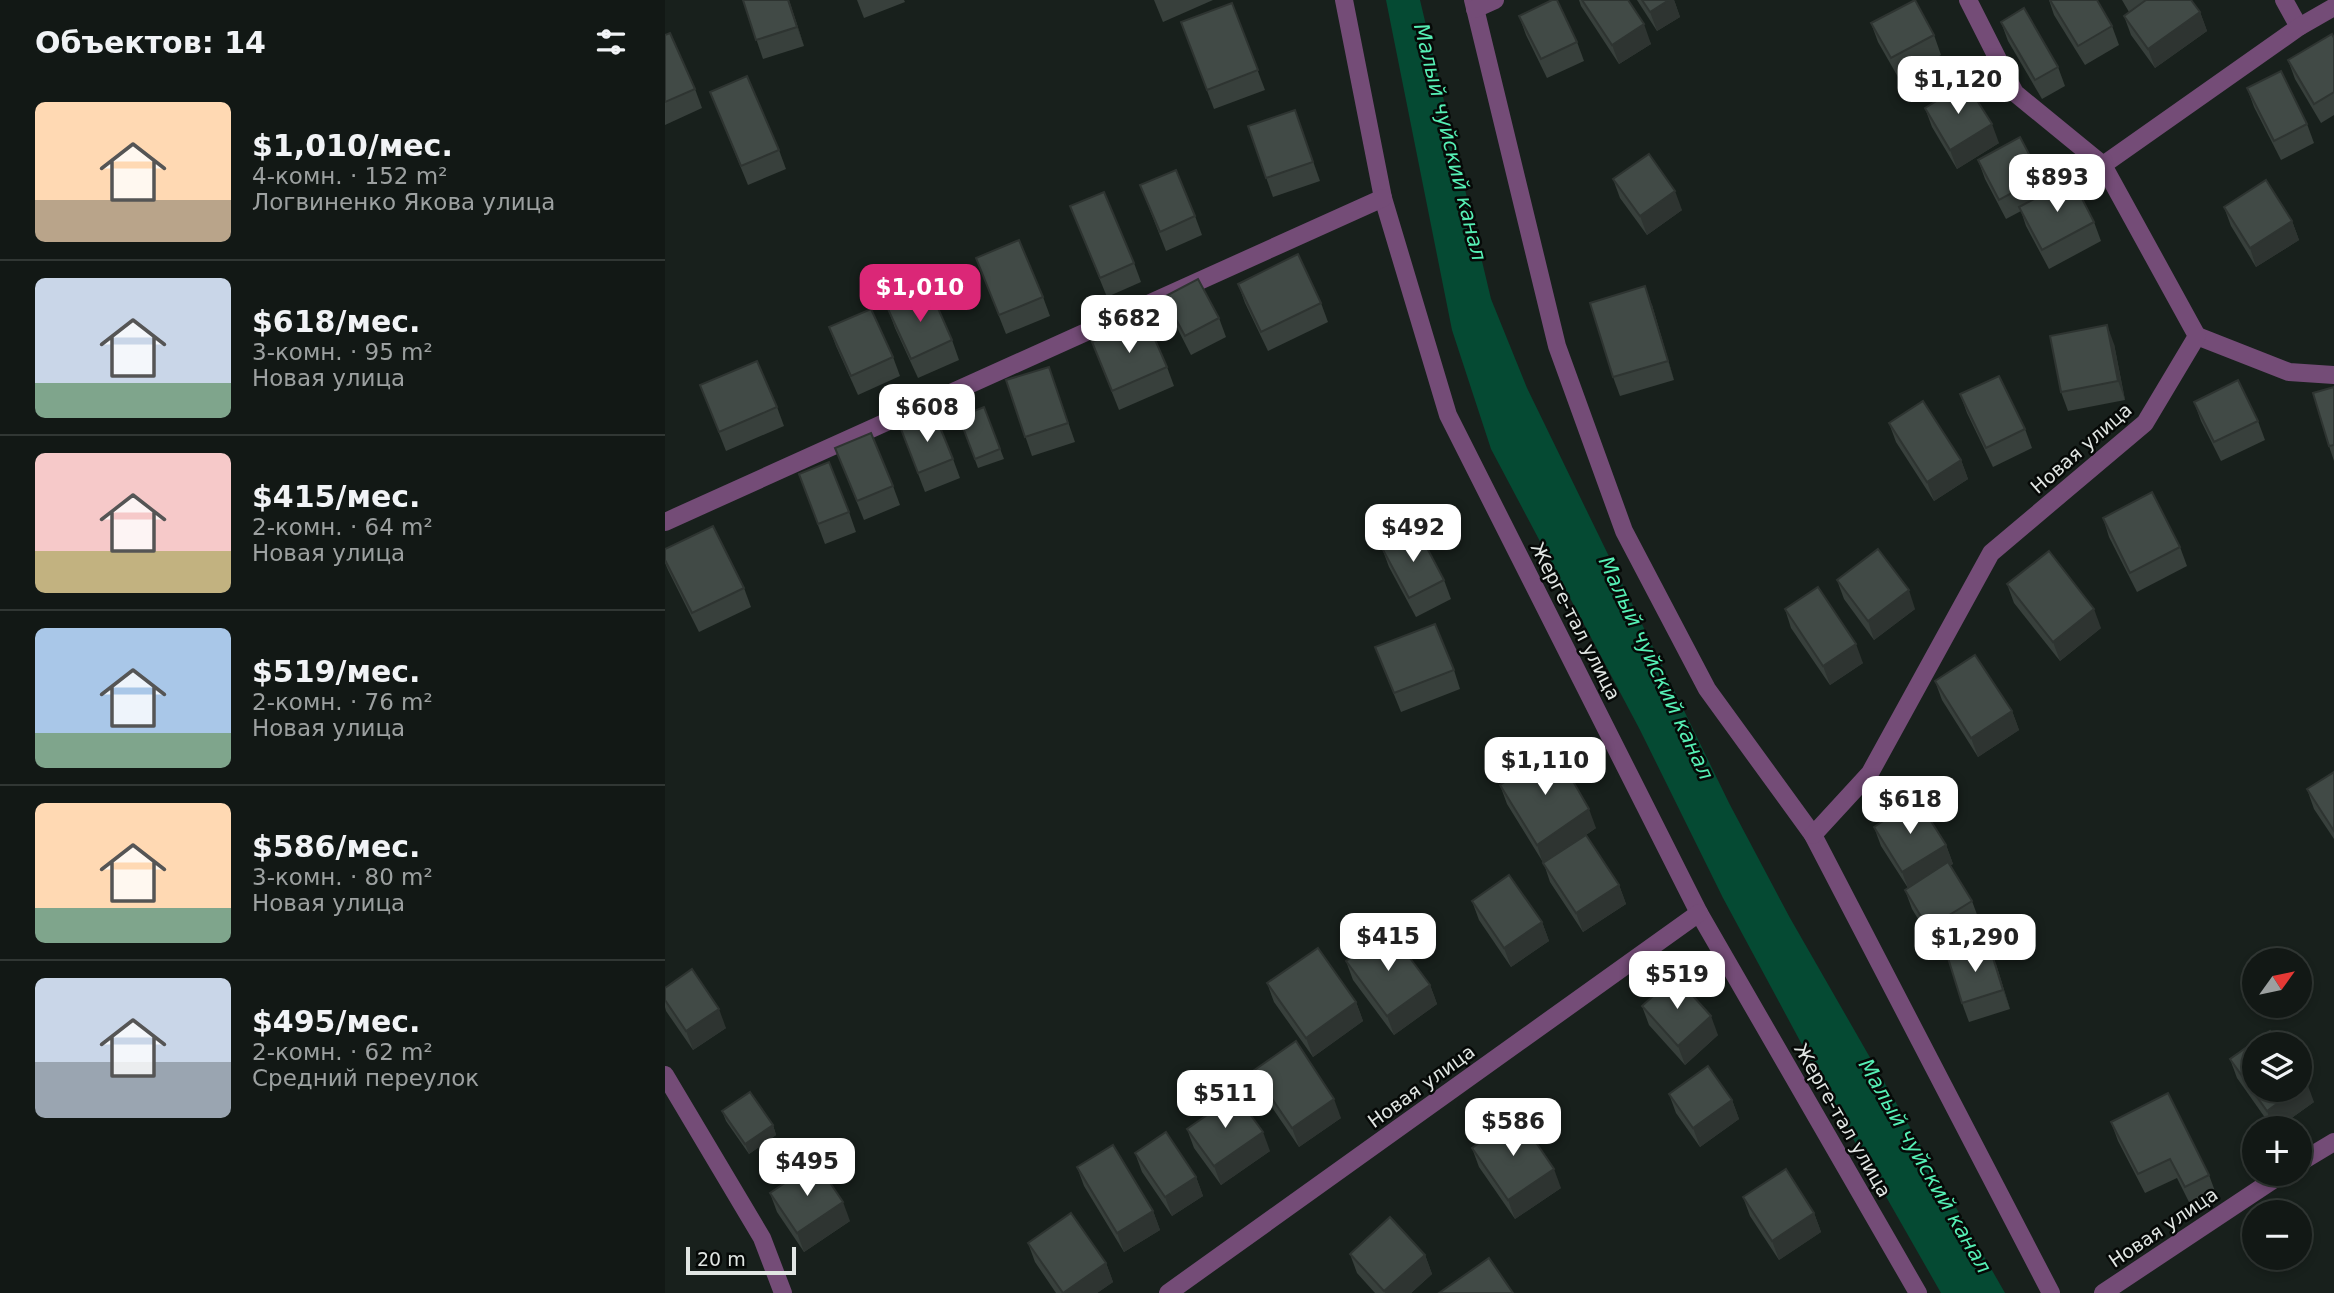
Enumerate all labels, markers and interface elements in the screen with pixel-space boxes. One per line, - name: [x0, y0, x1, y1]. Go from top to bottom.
- water label: Малый чуйский канал: [1409, 21, 1491, 263]
- icon: filters: [592, 23, 630, 61]
- text: Объектов: 14: [35, 25, 266, 60]
- pin: $1,120: [1901, 57, 2015, 116]
- text: $1,120: [1914, 66, 2002, 92]
- text: $1,010/мес.: [252, 128, 453, 163]
- icon: home: [91, 130, 175, 214]
- pin: $893: [2016, 154, 2098, 214]
- text: 4-комн. · 152 m²: [252, 163, 447, 189]
- text: $893: [2025, 164, 2089, 190]
- text: Логвиненко Якова улица: [252, 189, 555, 215]
- pin: $1,010: [863, 264, 977, 324]
- text: $1,010: [876, 274, 964, 300]
- pin: $682: [1088, 296, 1170, 355]
- text: $618/мес.: [252, 304, 421, 339]
- text: $682: [1097, 305, 1161, 331]
- icon: home: [91, 306, 175, 390]
- text: 3-комн. · 95 m²: [252, 339, 433, 365]
- text: Новая улица: [252, 365, 405, 391]
- pin: $608: [886, 384, 968, 444]
- text: $608: [895, 394, 959, 420]
- street label: Новая улица: [2026, 398, 2136, 498]
- text: $415/мес.: [252, 479, 421, 514]
- icon: home: [91, 481, 175, 565]
- pin: $492: [1372, 504, 1454, 564]
- text: 2-комн. · 64 m²: [252, 514, 433, 540]
- text: $492: [1381, 514, 1445, 540]
- street label: Жерге-тал улица: [1527, 539, 1625, 703]
- text: Новая улица: [252, 540, 405, 566]
- water label: Малый чуйский канал: [1594, 553, 1718, 783]
- text: $519/мес.: [252, 654, 421, 689]
- icon: home: [91, 656, 175, 740]
- text: 2-комн. · 76 m²: [252, 689, 433, 715]
- text: Новая улица: [252, 715, 405, 741]
- pin: $1,110: [1488, 738, 1602, 797]
- text: $1,110: [1501, 747, 1589, 773]
- pin: $618: [1869, 776, 1951, 836]
- text: $618: [1878, 786, 1942, 812]
- text: $586/мес.: [252, 829, 421, 864]
- icon: home: [91, 831, 175, 915]
- text: 3-комн. · 80 m²: [252, 864, 433, 890]
- text: Новая улица: [252, 890, 405, 916]
- pin: $415: [1347, 914, 1429, 973]
- pin: $1,290: [1918, 914, 2032, 974]
- text: $415: [1356, 923, 1420, 949]
- text: $1,290: [1931, 924, 2019, 950]
- north arrow: [2242, 948, 2312, 1018]
- map controls: [2242, 948, 2312, 1270]
- pin: $519: [1636, 951, 1718, 1011]
- text: $519: [1645, 961, 1709, 987]
- text: $495/мес.: [252, 1004, 421, 1039]
- icon: home: [91, 1006, 175, 1090]
- button: layers: [2242, 1032, 2312, 1102]
- text: 2-комн. · 62 m²: [252, 1039, 433, 1065]
- street label: Жерге-тал улица: [1790, 1039, 1896, 1201]
- street label: Новая улица: [1363, 1040, 1479, 1132]
- water label: Малый чуйский канал: [1854, 1055, 1996, 1277]
- text: Средний переулок: [252, 1065, 479, 1091]
- pin: $511: [1184, 1070, 1266, 1130]
- text: $511: [1193, 1080, 1257, 1106]
- pin: $586: [1472, 1098, 1554, 1158]
- text: $586: [1481, 1108, 1545, 1134]
- button: +: [2242, 1116, 2312, 1186]
- pin: $495: [766, 1138, 848, 1198]
- text: $495: [775, 1148, 839, 1174]
- street label: Новая улица: [2104, 1182, 2222, 1272]
- button: −: [2242, 1200, 2312, 1270]
- scale bar: [686, 1244, 796, 1276]
- text: 20 m: [697, 1248, 746, 1270]

